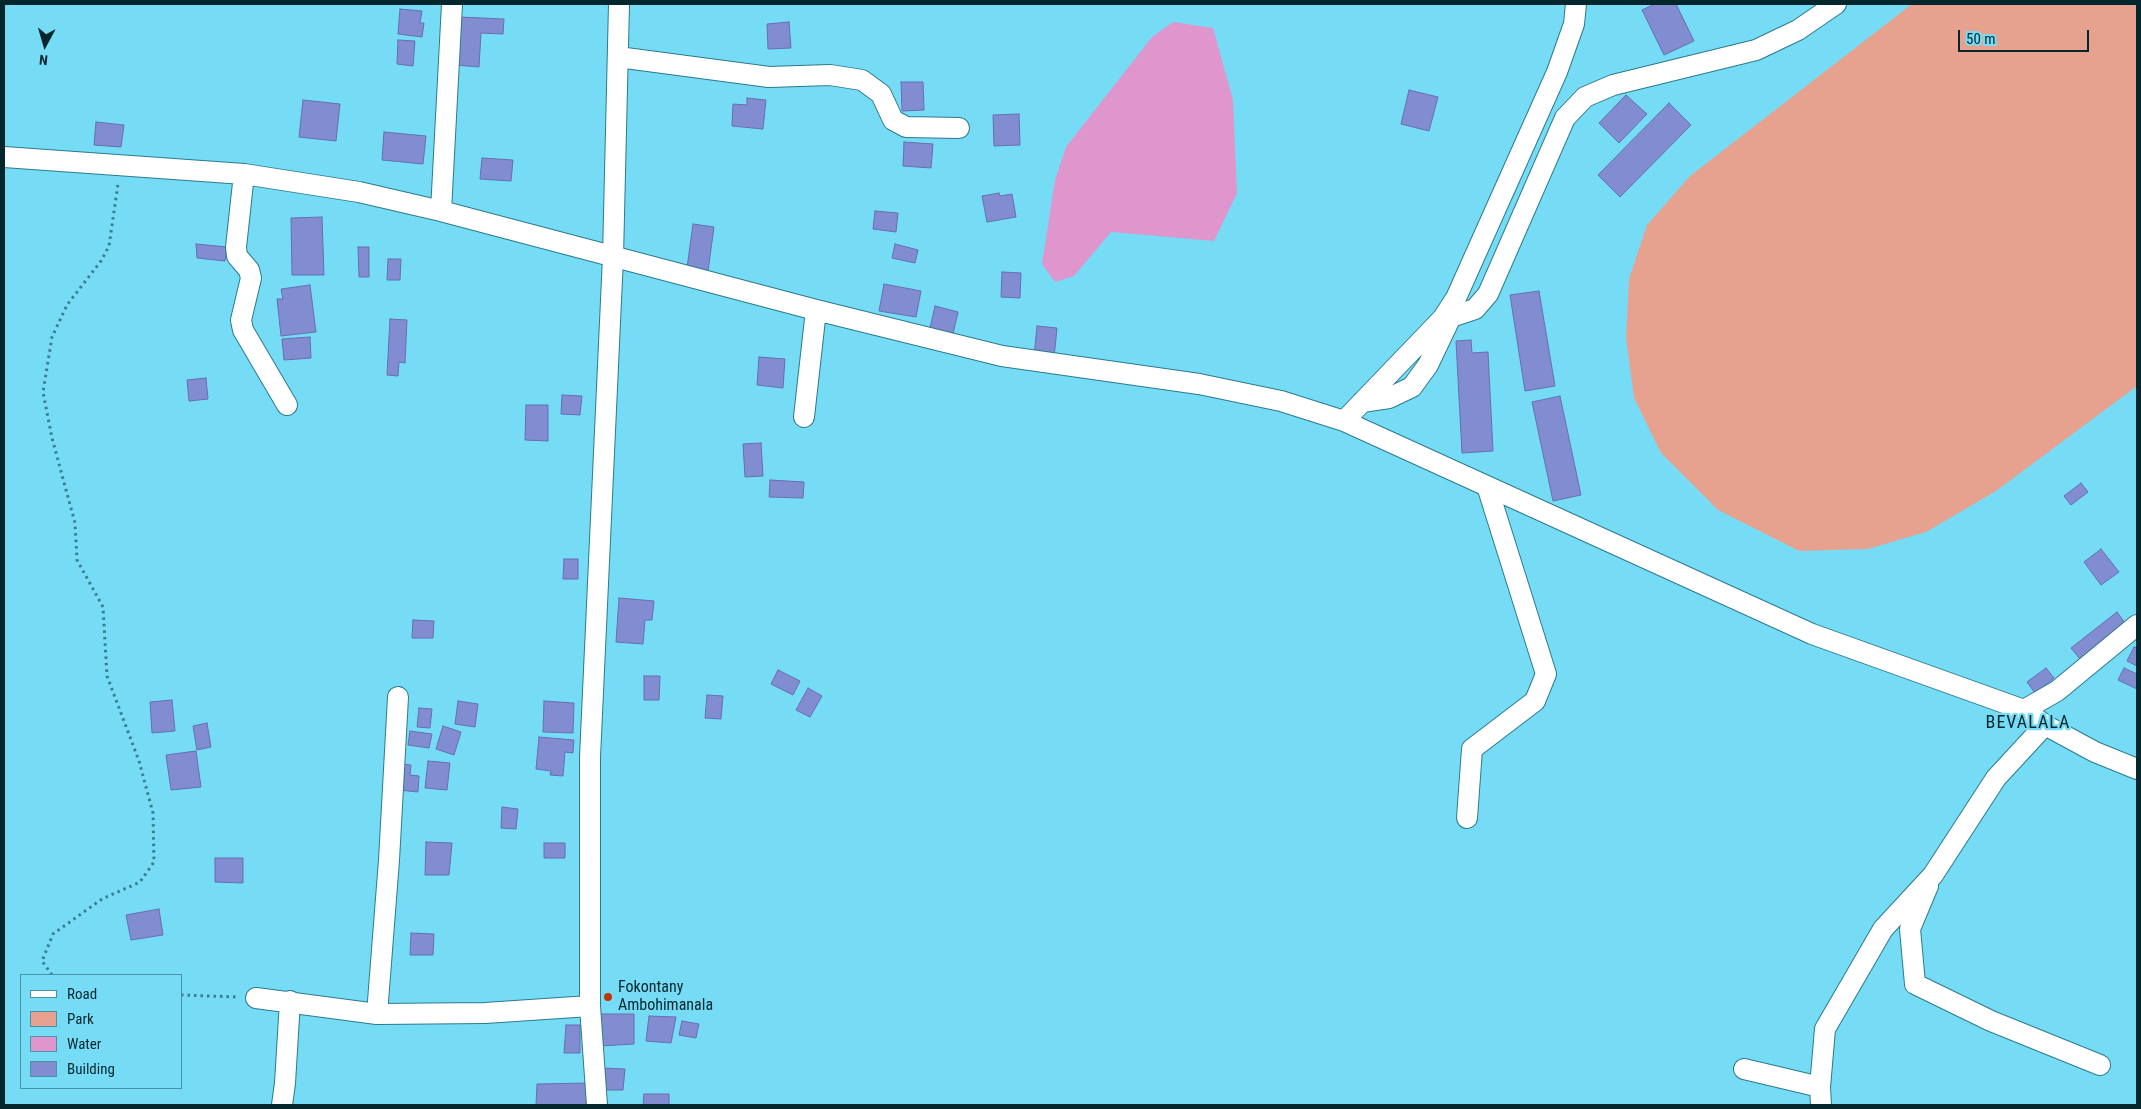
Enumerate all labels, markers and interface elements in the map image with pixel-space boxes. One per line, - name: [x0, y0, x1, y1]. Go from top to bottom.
- north arrow: [20, 20, 70, 70]
- scale bar: [1961, 20, 2092, 52]
- text: 50 m: [1966, 30, 1996, 48]
- text: N: [38, 52, 49, 68]
- district label: BEVALALA: [1985, 712, 2071, 734]
- legend: [20, 974, 182, 1089]
- place label: Fokontany Ambohimanala: [618, 978, 713, 1016]
- text: Road: [67, 985, 97, 1003]
- marker: Fokontany Ambohimanala: [602, 991, 614, 1003]
- text: Park: [67, 1010, 94, 1028]
- text: Water: [67, 1035, 101, 1053]
- text: Building: [67, 1060, 115, 1078]

